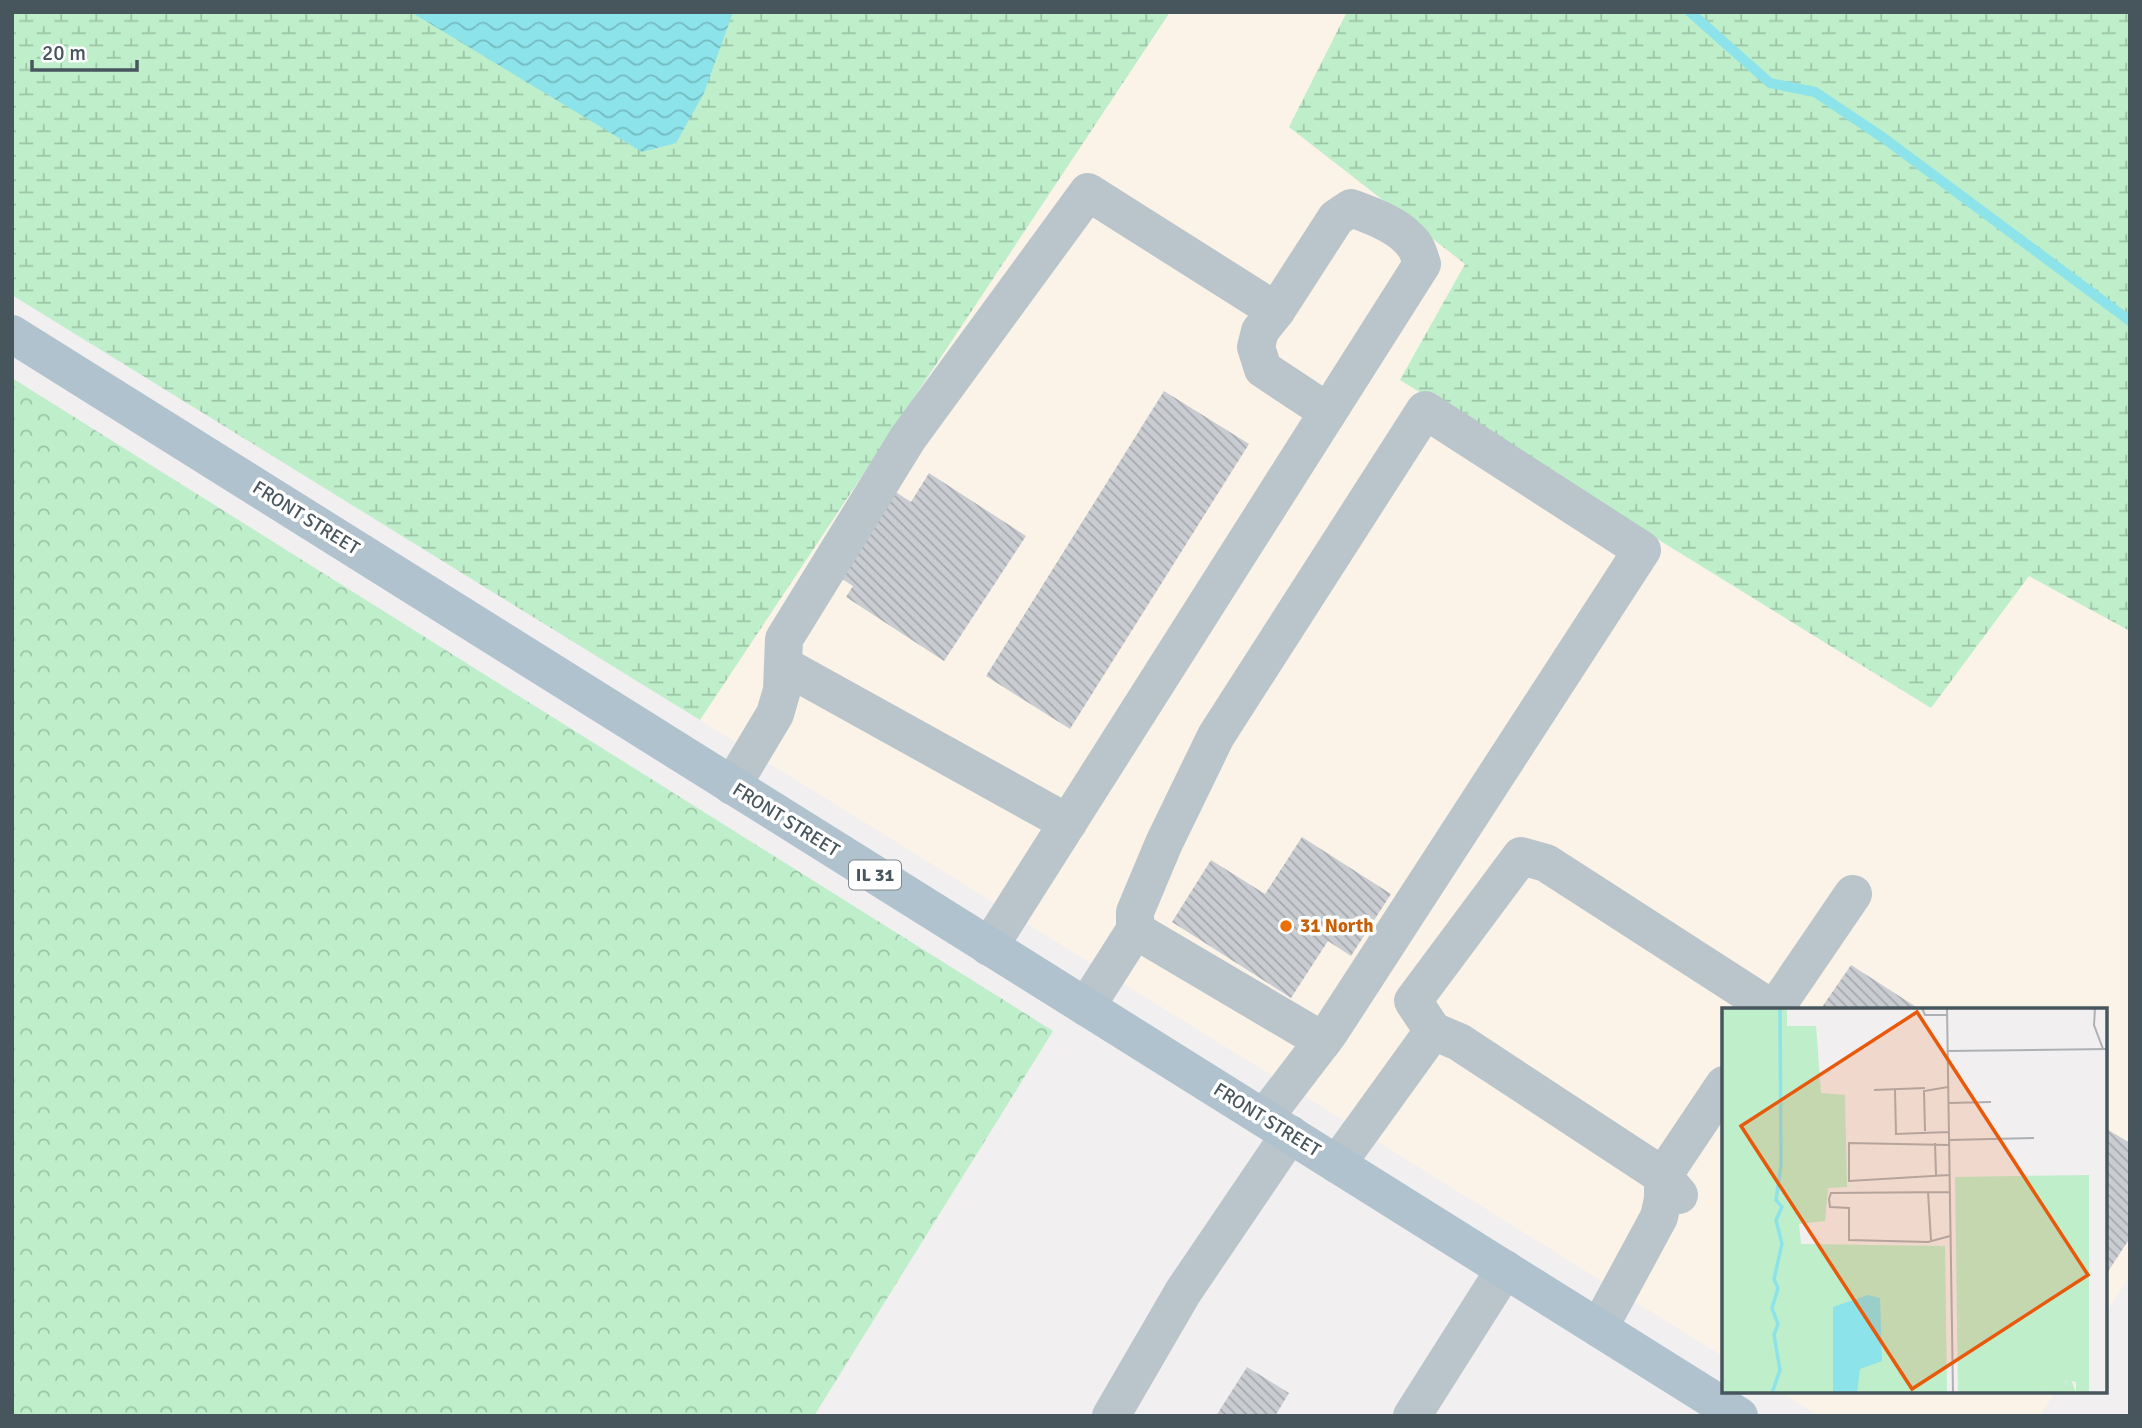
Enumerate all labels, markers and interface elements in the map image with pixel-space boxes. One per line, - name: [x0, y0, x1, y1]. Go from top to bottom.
- scale bar: [32, 28, 136, 72]
- text: 20 m: [42, 40, 86, 66]
- street label: FRONT STREET: [248, 476, 364, 561]
- street label: FRONT STREET: [728, 778, 844, 863]
- road number: IL 31: [849, 860, 901, 890]
- place label: 31 North: [1300, 914, 1374, 938]
- marker: 31 North: [1278, 918, 1294, 934]
- inset map: [1722, 1008, 2107, 1393]
- street label: FRONT STREET: [1209, 1078, 1325, 1163]

